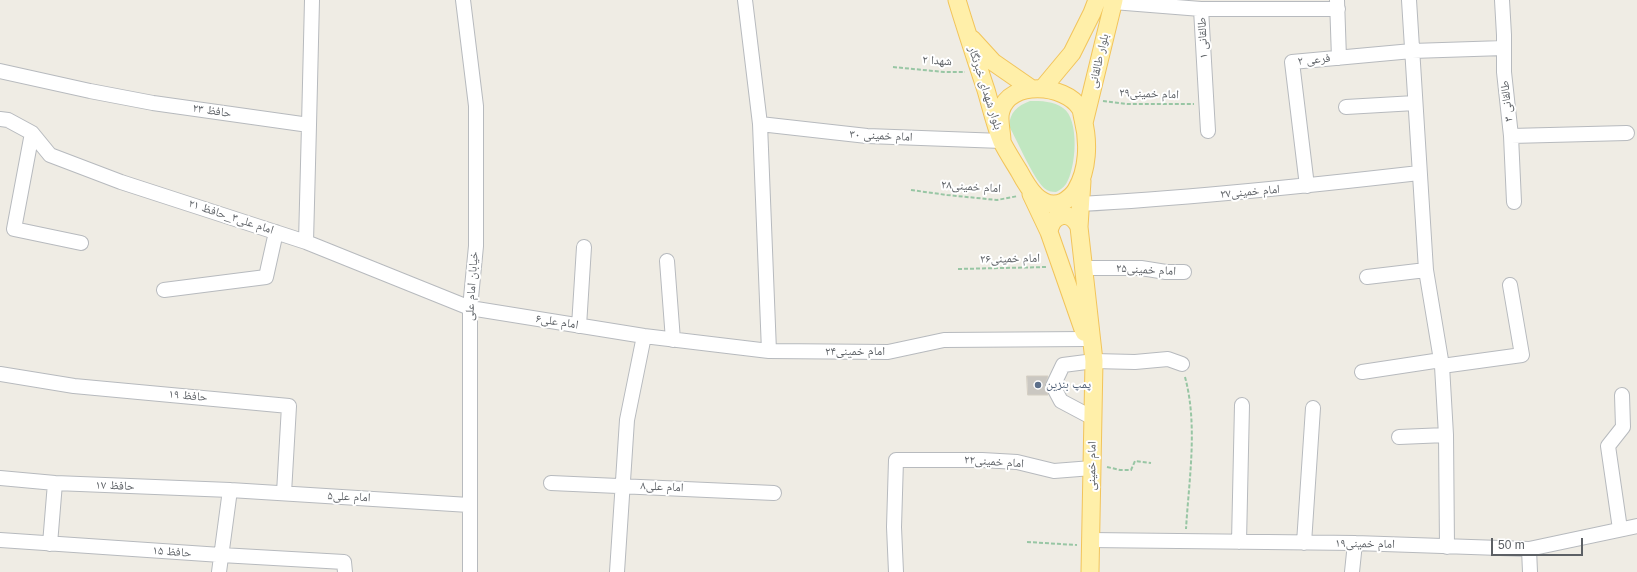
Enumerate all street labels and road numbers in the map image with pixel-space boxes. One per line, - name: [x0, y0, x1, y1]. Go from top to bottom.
- street label: طالقانی ۱: [1195, 17, 1211, 59]
- street label: بلوار طالقانی: [1086, 32, 1112, 90]
- street label: بلوار شهدای خبرنگار: [965, 44, 1005, 132]
- street label: فرعی ۲: [1297, 51, 1331, 69]
- street label: شهدا ۲: [922, 53, 952, 69]
- street label: طالقانی ۳: [1498, 80, 1516, 122]
- street label: امام خمینی۲۹: [1119, 86, 1179, 102]
- street label: حافظ ۲۳: [192, 101, 232, 121]
- street label: امام خمینی ۳۰: [849, 127, 913, 145]
- street label: امام خمینی۲۸: [941, 178, 1001, 196]
- street label: امام خمینی۲۷: [1219, 182, 1281, 202]
- street label: امام علی۳_حافظ ۲۱: [186, 196, 276, 238]
- street label: خیابان امام علی: [462, 251, 482, 321]
- street label: امام خمینی۲۶: [980, 251, 1040, 267]
- street label: امام خمینی۲۵: [1116, 261, 1176, 279]
- street label: امام علی۶: [535, 312, 579, 332]
- street label: امام خمینی۲۴: [825, 345, 885, 359]
- street label: حافظ ۱۹: [168, 387, 208, 405]
- street label: امام خمینی: [1084, 441, 1100, 491]
- street label: امام خمینی۲۲: [964, 453, 1024, 471]
- street label: حافظ ۱۷: [95, 478, 135, 494]
- street label: امام علی۸: [640, 479, 684, 495]
- street label: امام علی۵: [327, 489, 371, 505]
- street label: امام خمینی۱۹: [1335, 536, 1395, 552]
- street label: حافظ ۱۵: [152, 543, 192, 561]

